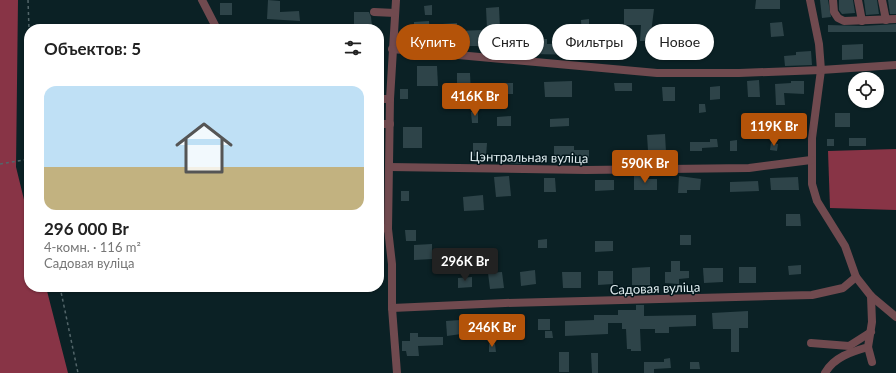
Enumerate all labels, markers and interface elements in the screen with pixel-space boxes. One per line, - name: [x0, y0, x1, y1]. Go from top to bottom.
- chip: Купить: [396, 24, 470, 60]
- chip: Снять: [478, 24, 544, 60]
- chip: Фильтры: [552, 24, 637, 60]
- chip: Новое: [645, 24, 714, 60]
- icon: filters: [342, 37, 364, 59]
- text: Объектов: 5: [44, 38, 141, 59]
- map controls: [848, 72, 884, 108]
- button: locate: [848, 72, 884, 108]
- pin: 416K Br: [438, 83, 512, 117]
- text: 416K Br: [451, 88, 499, 104]
- icon: home: [168, 112, 240, 184]
- pin: 119K Br: [737, 113, 811, 147]
- text: 119K Br: [750, 118, 798, 134]
- street label: Цэнтральная вуліца: [469, 148, 589, 166]
- pin: 590K Br: [608, 150, 682, 184]
- text: 590K Br: [621, 155, 669, 171]
- text: 296 000 Br: [44, 218, 129, 239]
- text: 4-комн. · 116 m²: [44, 239, 141, 255]
- pin: 296K Br: [428, 248, 502, 282]
- text: 296K Br: [441, 253, 489, 269]
- text: Садовая вуліца: [44, 255, 135, 271]
- street label: Садовая вуліца: [609, 278, 701, 298]
- pin: 246K Br: [455, 314, 529, 348]
- text: 246K Br: [468, 319, 516, 335]

